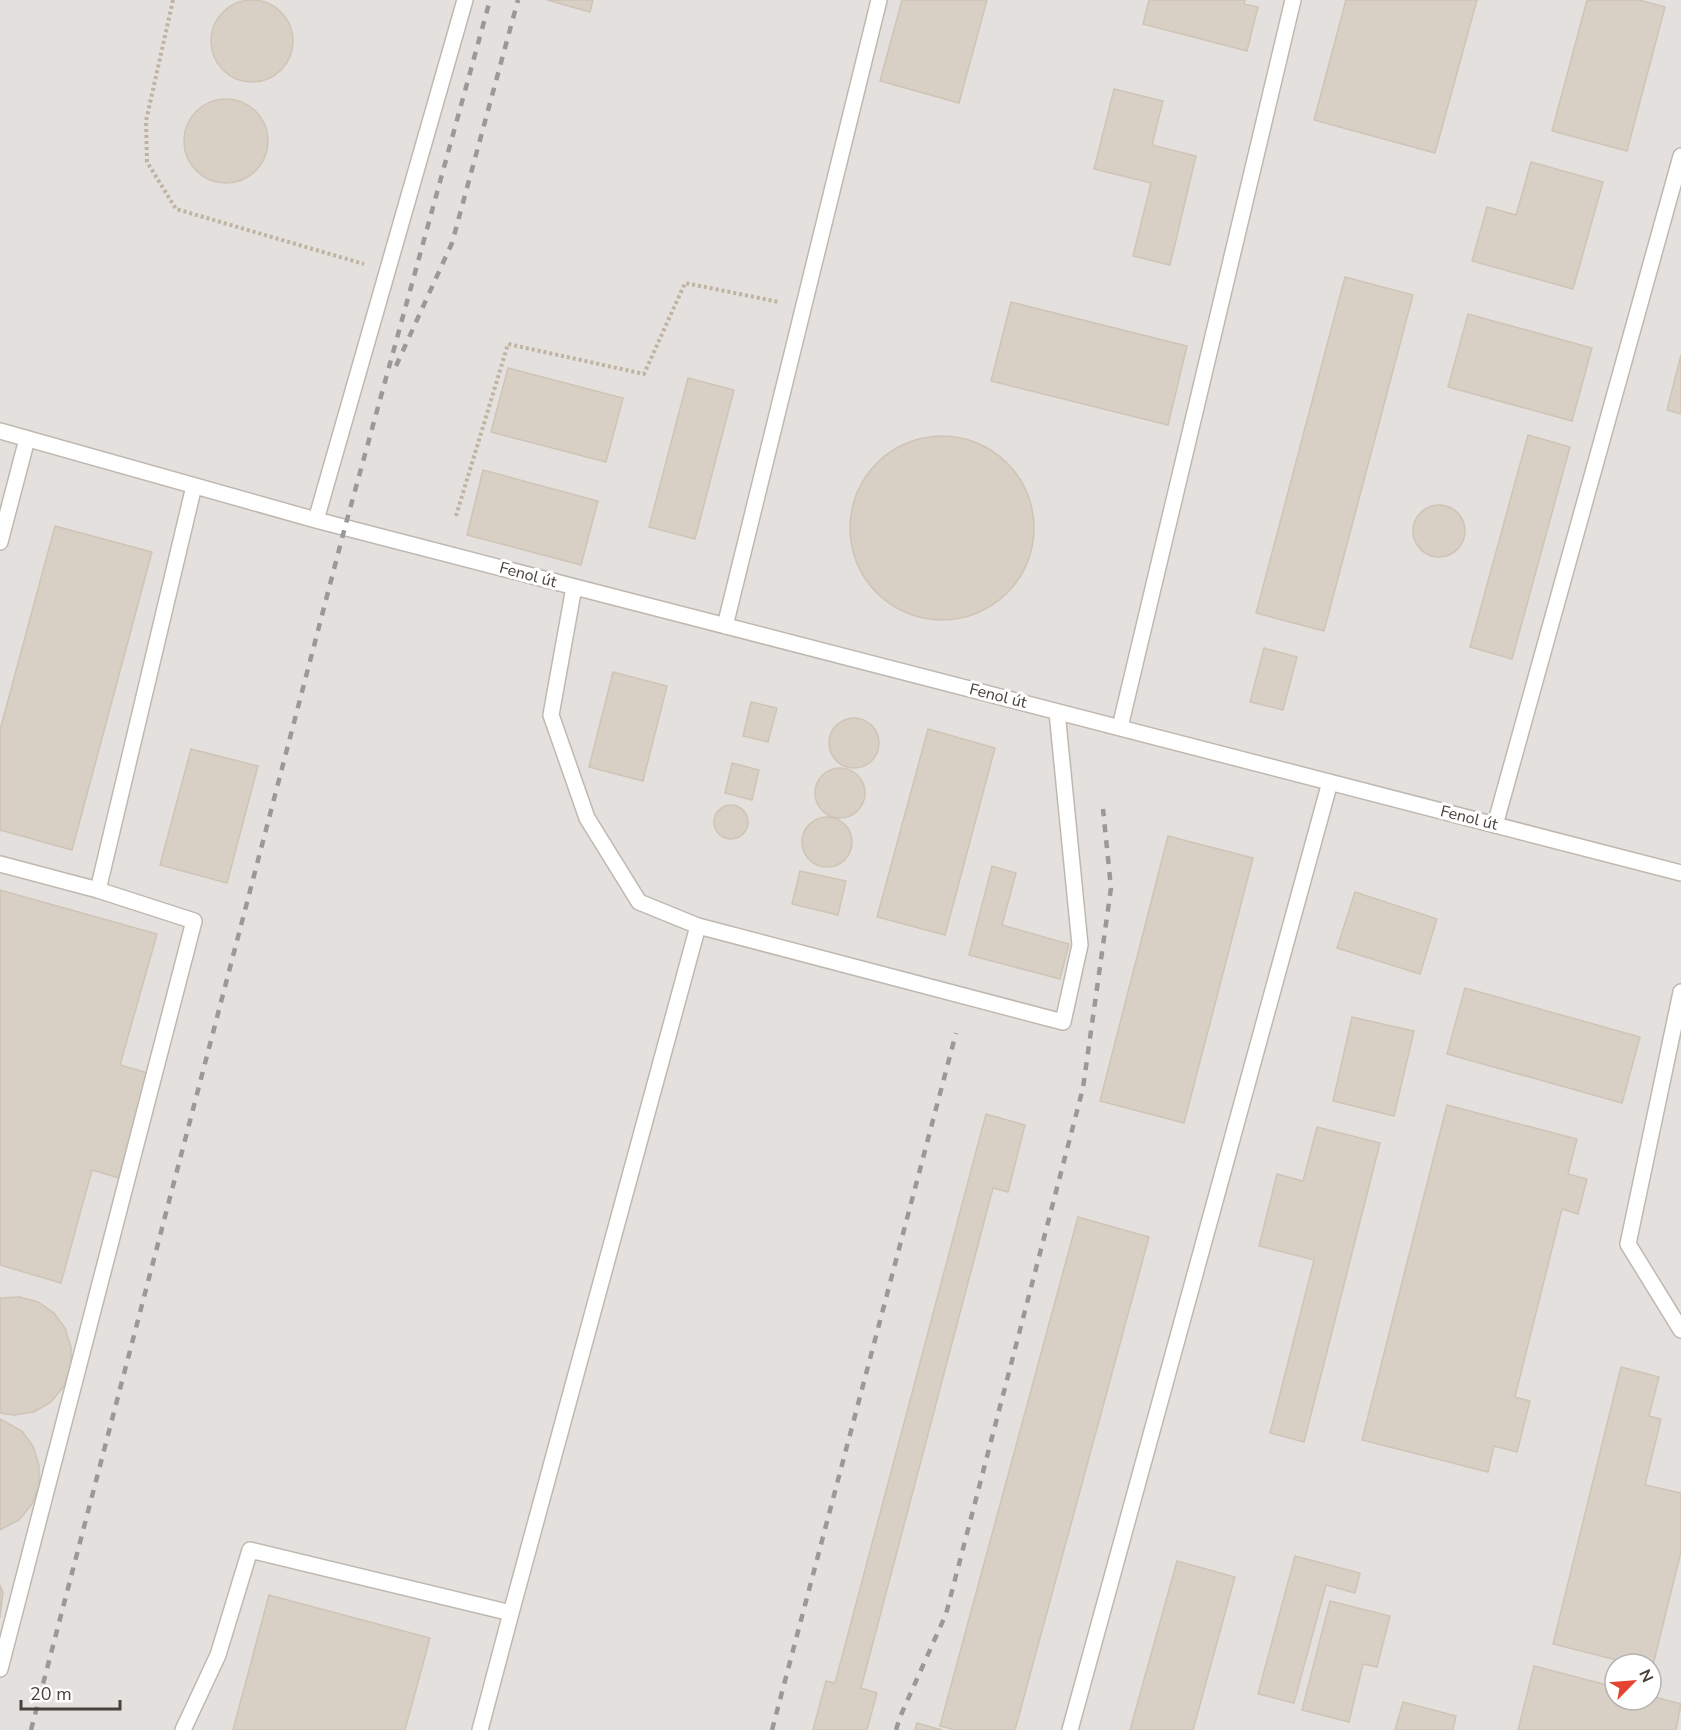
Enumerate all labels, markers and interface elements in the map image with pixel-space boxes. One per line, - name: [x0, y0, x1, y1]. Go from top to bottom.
- street label: Fenol út: [497, 557, 559, 593]
- street label: Fenol út: [967, 678, 1029, 714]
- street label: Fenol út: [1438, 800, 1500, 836]
- north arrow: [1603, 1652, 1663, 1712]
- text: N: [1633, 1666, 1658, 1686]
- scale bar: [21, 1673, 120, 1711]
- text: 20 m: [30, 1682, 72, 1706]

